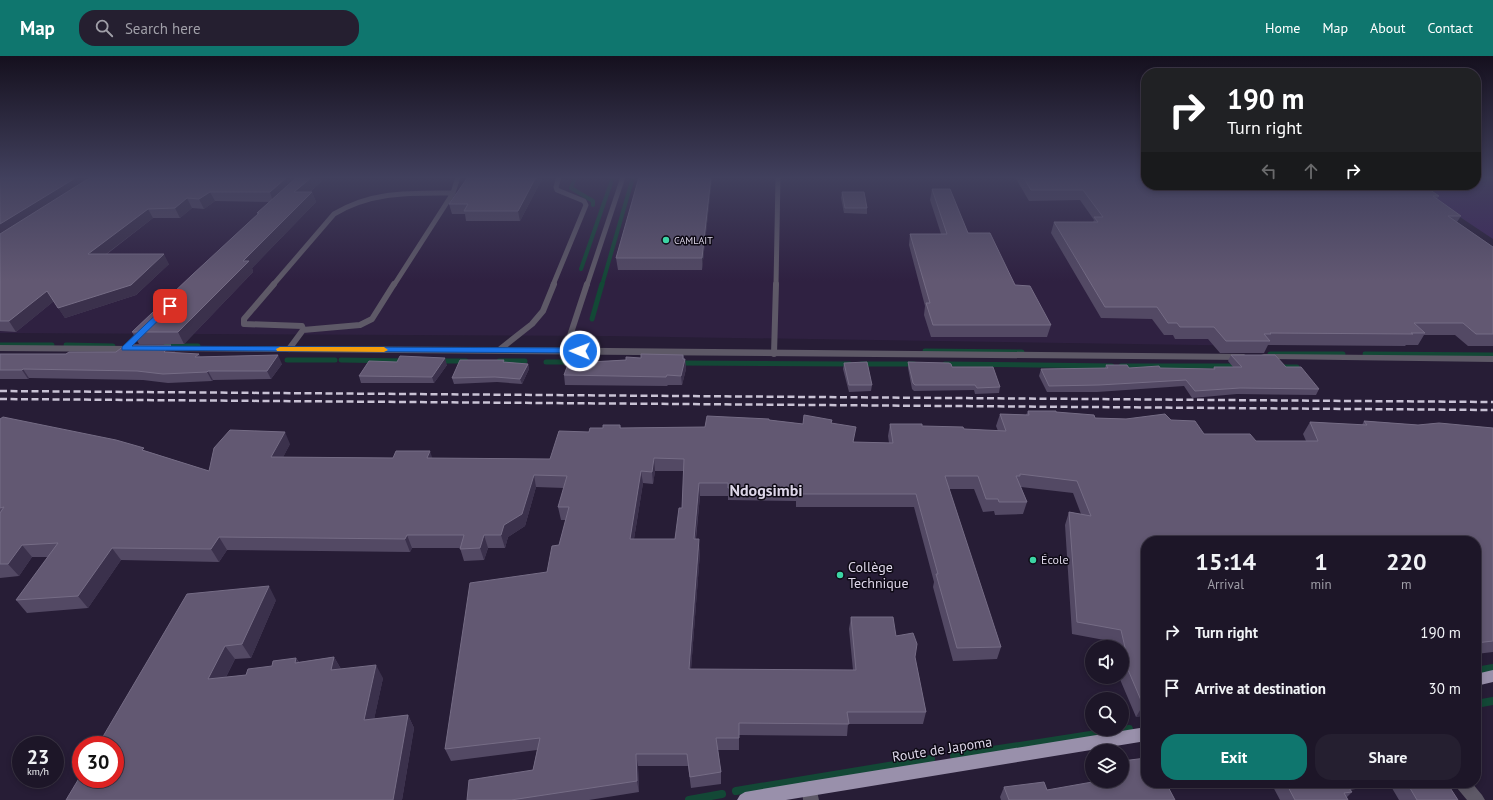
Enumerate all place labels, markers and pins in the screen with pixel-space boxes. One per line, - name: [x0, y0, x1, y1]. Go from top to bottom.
- place label: CAMLAIT: [674, 234, 713, 247]
- marker: CAMLAIT: [661, 235, 671, 245]
- pin: [153, 289, 187, 323]
- place label: École: [1041, 552, 1069, 567]
- marker: École: [1028, 555, 1038, 565]
- place label: Collège Technique: [848, 558, 909, 592]
- marker: Collège Technique: [835, 570, 845, 580]

